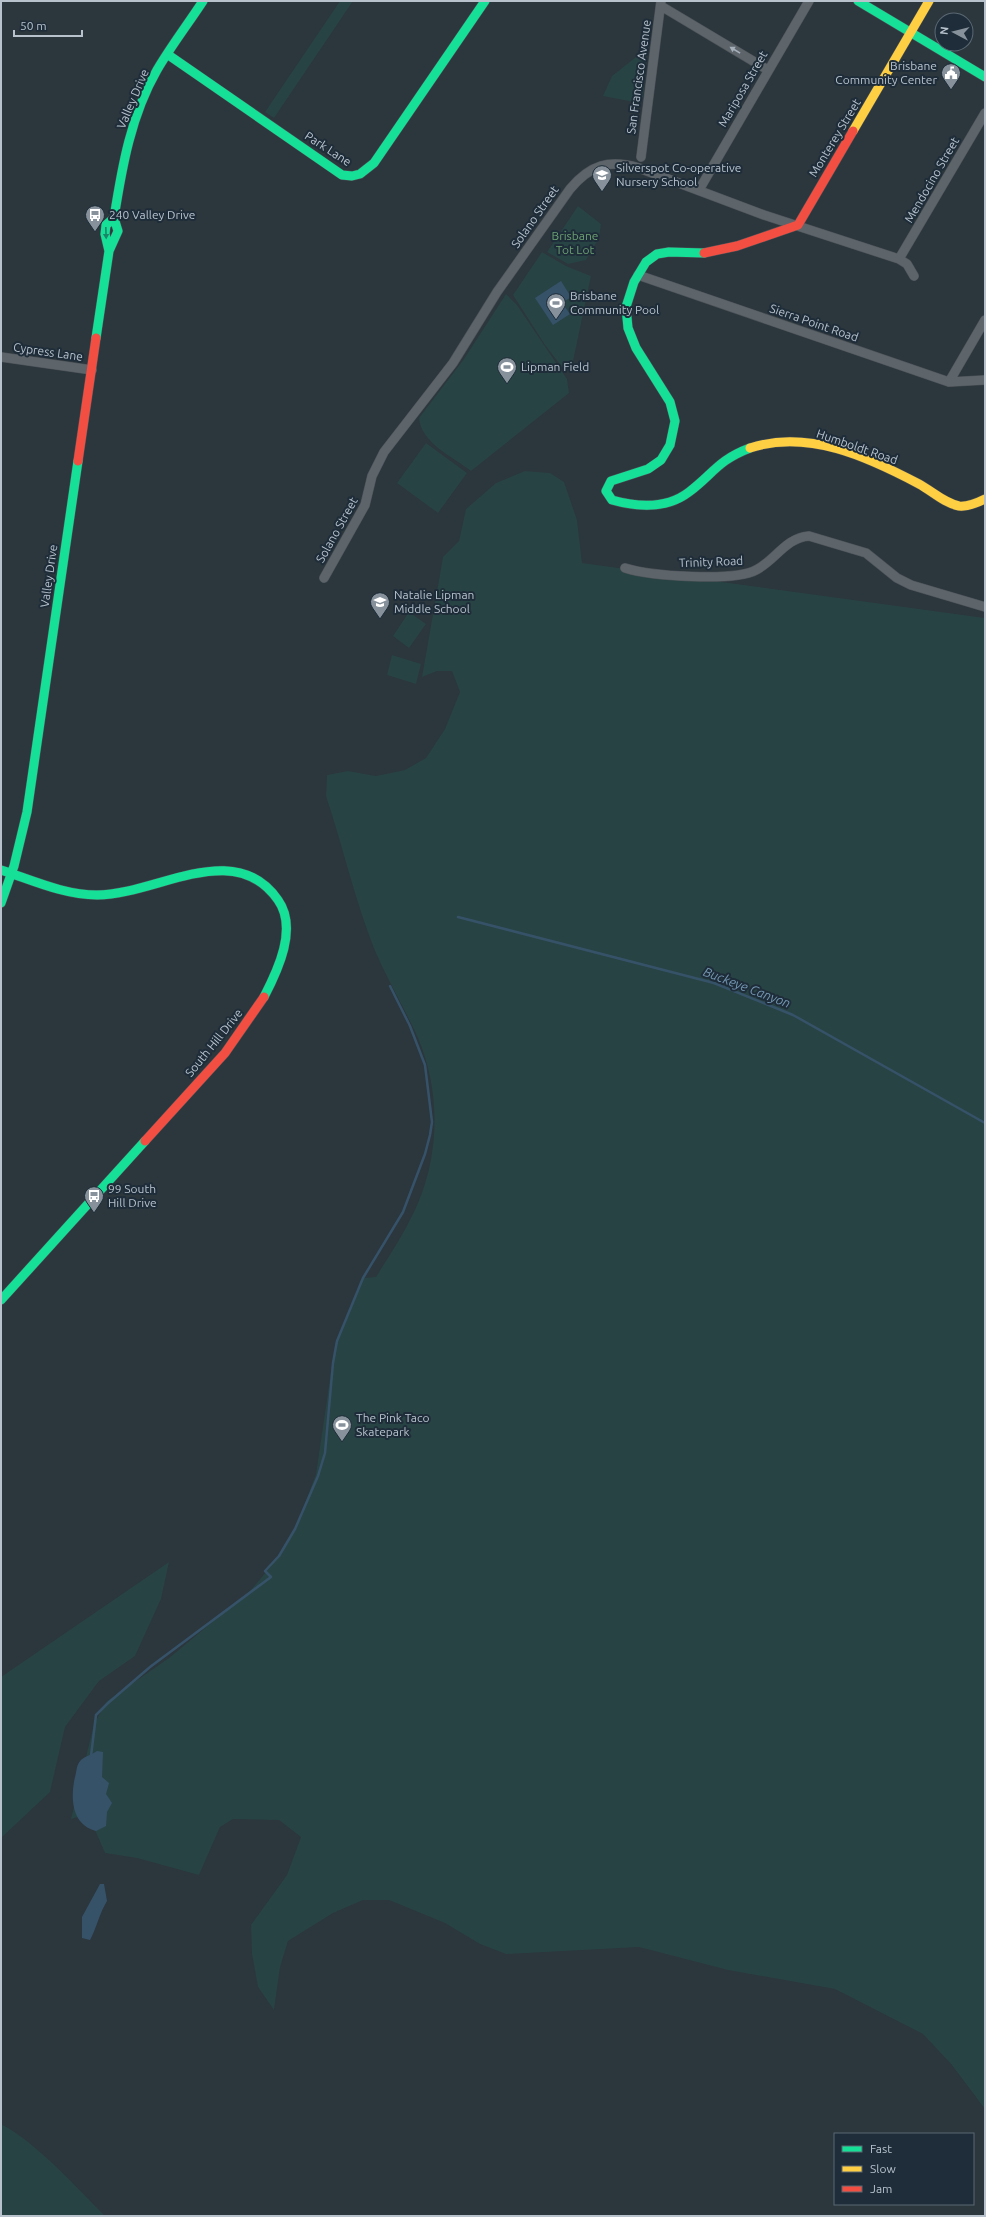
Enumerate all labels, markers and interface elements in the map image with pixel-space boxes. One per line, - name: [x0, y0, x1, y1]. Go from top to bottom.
- scale bar: [14, 12, 82, 38]
- north arrow: [934, 12, 974, 52]
- text: 50 m: [20, 19, 47, 32]
- street label: San Francisco Avenue: [624, 19, 653, 135]
- text: N: [938, 26, 951, 36]
- one-way arrow: [729, 47, 741, 54]
- street label: Mariposa Street: [716, 48, 770, 129]
- place label: Brisbane Community Center: [835, 59, 937, 86]
- public building icon: Brisbane Community Center: [940, 62, 962, 90]
- street label: Valley Drive: [114, 67, 151, 131]
- street label: Monterey Street: [806, 96, 863, 179]
- street label: Park Lane: [303, 129, 354, 168]
- street label: Mendocino Street: [902, 134, 961, 225]
- place label: Silverspot Co-operative Nursery School: [616, 161, 741, 188]
- school or university icon: Silverspot Co-operative Nursery School: [591, 164, 613, 192]
- street label: Solano Street: [508, 183, 561, 250]
- bus stop icon: 240 Valley Drive: [84, 204, 106, 232]
- place label: 240 Valley Drive: [109, 208, 195, 221]
- one-way arrow: [103, 227, 110, 239]
- park label: Brisbane Tot Lot: [552, 229, 598, 256]
- place label: Brisbane Community Pool: [570, 289, 659, 316]
- sports icon: Brisbane Community Pool: [545, 292, 567, 320]
- street label: Sierra Point Road: [768, 301, 860, 344]
- street label: Cypress Lane: [12, 340, 84, 363]
- sports icon: Lipman Field: [496, 356, 518, 384]
- place label: Lipman Field: [521, 360, 589, 373]
- street label: Humboldt Road: [815, 427, 899, 466]
- street label: Solano Street: [313, 495, 360, 565]
- street label: Valley Drive: [38, 544, 59, 608]
- street label: Trinity Road: [679, 554, 743, 569]
- place label: Natalie Lipman Middle School: [394, 588, 474, 615]
- school or university icon: Natalie Lipman Middle School: [369, 591, 391, 619]
- water label: Buckeye Canyon: [701, 964, 793, 1010]
- street label: South Hill Drive: [182, 1006, 245, 1079]
- place label: 99 South Hill Drive: [108, 1182, 157, 1209]
- bus stop icon: 99 South Hill Drive: [83, 1185, 105, 1213]
- place label: The Pink Taco Skatepark: [356, 1411, 430, 1438]
- sports icon: The Pink Taco Skatepark: [331, 1414, 353, 1442]
- legend: [834, 2133, 974, 2205]
- text: Fast: [870, 2142, 892, 2155]
- text: Slow: [870, 2162, 896, 2175]
- text: Jam: [870, 2182, 892, 2195]

